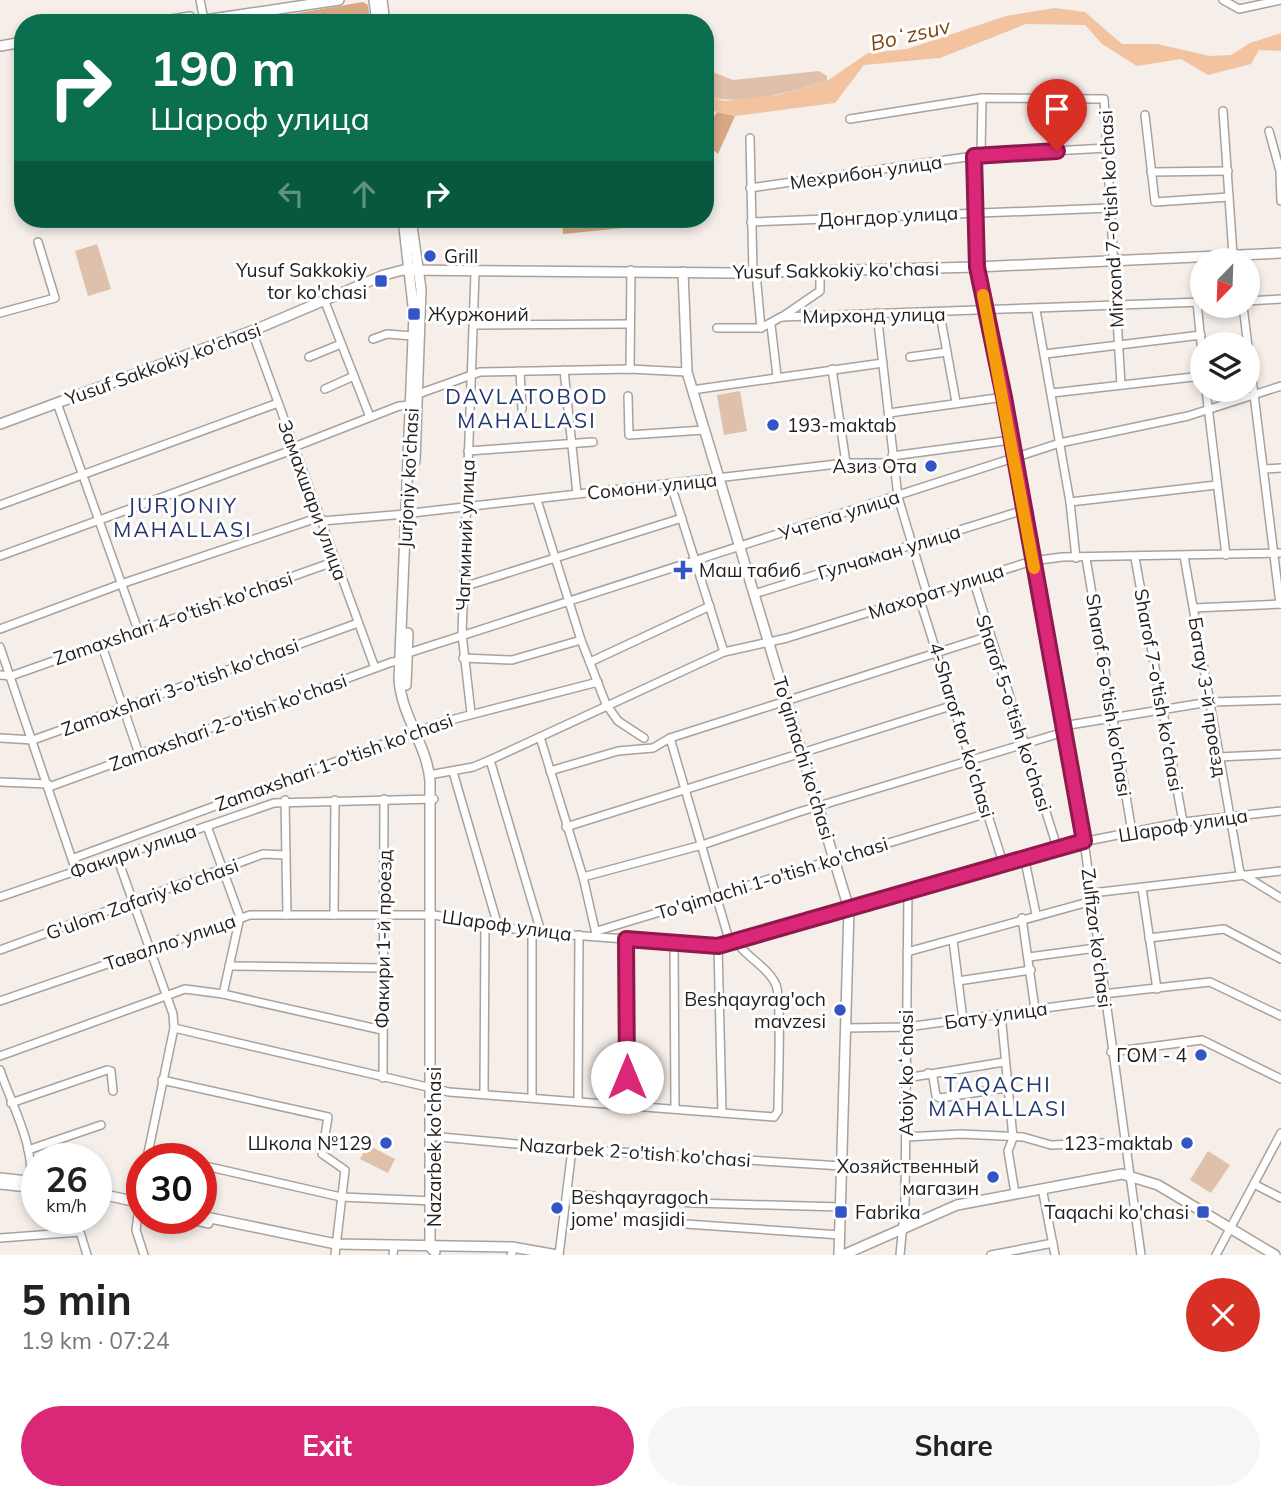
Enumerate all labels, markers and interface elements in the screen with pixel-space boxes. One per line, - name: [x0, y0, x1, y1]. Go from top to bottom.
- water label: Boʻzsuv: [867, 12, 953, 56]
- text: 190 m: [150, 37, 296, 98]
- icon: right: [35, 42, 126, 133]
- pin: [1027, 79, 1087, 151]
- icon: arrive: [1038, 90, 1076, 128]
- text: Шароф улица: [150, 98, 370, 138]
- street label: Mirxond 7-o'tish ko'chasi: [1093, 109, 1129, 329]
- street label: Мехрибон улица: [788, 149, 944, 195]
- icon: left: [272, 175, 310, 213]
- icon: ahead: [345, 175, 383, 213]
- icon: right: [418, 175, 456, 213]
- street label: Донгдор улица: [817, 200, 959, 232]
- place label: Grill: [444, 244, 478, 268]
- marker: Grill: [422, 248, 438, 264]
- north arrow: [1190, 248, 1260, 318]
- map controls: [1190, 248, 1260, 402]
- street label: Yusuf Sakkokiy ko'chasi: [732, 256, 939, 284]
- place label: Yusuf Sakkokiy tor ko'chasi: [235, 258, 367, 304]
- marker: Yusuf Sakkokiy tor ko'chasi: [373, 273, 389, 289]
- place label: Журжоний: [428, 302, 529, 326]
- street label: Мирхонд улица: [802, 302, 946, 328]
- marker: Журжоний: [406, 306, 422, 322]
- street label: Yusuf Sakkokiy ko'chasi: [61, 317, 264, 411]
- button: layers: [1190, 332, 1260, 402]
- district label: DAVLATOBOD MAHALLASI: [445, 383, 609, 433]
- street label: Jurjoniy ko'chasi: [392, 407, 424, 549]
- place label: 193-maktab: [787, 413, 896, 437]
- street label: Замахшари улица: [273, 416, 353, 584]
- marker: 193-maktab: [765, 417, 781, 433]
- place label: Азиз Ота: [833, 454, 917, 478]
- marker: Азиз Ота: [923, 458, 939, 474]
- street label: Чагминий улица: [450, 459, 480, 611]
- street label: Сомони улица: [586, 467, 718, 505]
- street label: Учтепа улица: [775, 484, 902, 546]
- district label: JURJONIY MAHALLASI: [113, 492, 253, 542]
- street label: Гулчаман улица: [815, 519, 963, 585]
- place label: Маш табиб: [699, 558, 801, 582]
- street label: Махорат улица: [865, 558, 1007, 624]
- marker: Маш табиб: [673, 560, 693, 580]
- street label: Zamaxshari 4-o'tish ko'chasi: [50, 566, 296, 670]
- street label: Sharof 7-o'tish ko'chasi: [1129, 587, 1189, 793]
- street label: Sharof 6-o'tish ko'chasi: [1081, 592, 1137, 798]
- street label: Sharof 5-o'tish ko'chasi: [971, 612, 1057, 814]
- street label: Батау 3-й проезд: [1184, 615, 1233, 779]
- street label: Zamaxshari 3-o'tish ko'chasi: [58, 633, 302, 741]
- street label: 4-Sharof tor ko'chasi: [924, 639, 1000, 821]
- street label: Zamaxshari 2-o'tish ko'chasi: [106, 668, 350, 776]
- street label: To'qimachi ko'chasi: [768, 673, 840, 843]
- street label: Zamaxshari 1-o'tish ko'chasi: [212, 708, 456, 816]
- street label: Шароф улица: [1117, 803, 1249, 847]
- street label: Факири улица: [66, 818, 200, 884]
- street label: To'qimachi 1-o'tish ko'chasi: [653, 831, 891, 925]
- street label: Факири 1-й проезд: [369, 849, 397, 1029]
- street label: G'ulom Zafariy ko'chasi: [42, 853, 242, 945]
- street label: Zulfizor ko'chasi: [1077, 867, 1117, 1009]
- street label: Шароф улица: [441, 904, 573, 946]
- street label: Тавалло улица: [101, 908, 239, 976]
- place label: Beshqayrag'och mavzesi: [684, 987, 826, 1033]
- street label: Бату улица: [943, 996, 1049, 1034]
- marker: Beshqayrag'och mavzesi: [832, 1002, 848, 1018]
- street label: Atoiy koʻchasi: [894, 1010, 918, 1136]
- position arrow: [590, 1040, 664, 1114]
- place label: ГОМ - 4: [1116, 1043, 1187, 1067]
- marker: ГОМ - 4: [1193, 1047, 1209, 1063]
- street label: Nazarbek ko'chasi: [422, 1067, 446, 1227]
- district label: TAQACHI MAHALLASI: [928, 1071, 1068, 1121]
- place label: Школа №129: [248, 1131, 372, 1155]
- place label: 123-maktab: [1064, 1131, 1173, 1155]
- street label: Nazarbek 2-o'tish ko'chasi: [518, 1132, 752, 1172]
- marker: Школа №129: [378, 1135, 394, 1151]
- marker: 123-maktab: [1179, 1135, 1195, 1151]
- speed limit sign: 30: [126, 1143, 217, 1234]
- place label: Хозяйственный магазин: [837, 1154, 979, 1200]
- text: 26: [45, 1157, 88, 1201]
- marker: Хозяйственный магазин: [985, 1169, 1001, 1185]
- place label: Beshqayragoch jome' masjidi: [569, 1185, 709, 1231]
- text: km/h: [46, 1194, 87, 1217]
- marker: Beshqayragoch jome' masjidi: [549, 1200, 565, 1216]
- place label: Fabrika: [855, 1200, 921, 1224]
- place label: Taqachi ko'chasi: [1044, 1200, 1189, 1224]
- marker: Fabrika: [833, 1204, 849, 1220]
- marker: Taqachi ko'chasi: [1195, 1204, 1211, 1220]
- text: 5 min: [21, 1273, 132, 1326]
- button: close: [1186, 1278, 1260, 1352]
- text: 1.9 km · 07:24: [21, 1326, 170, 1355]
- button: Exit: [21, 1406, 634, 1486]
- button: Share: [648, 1406, 1260, 1486]

